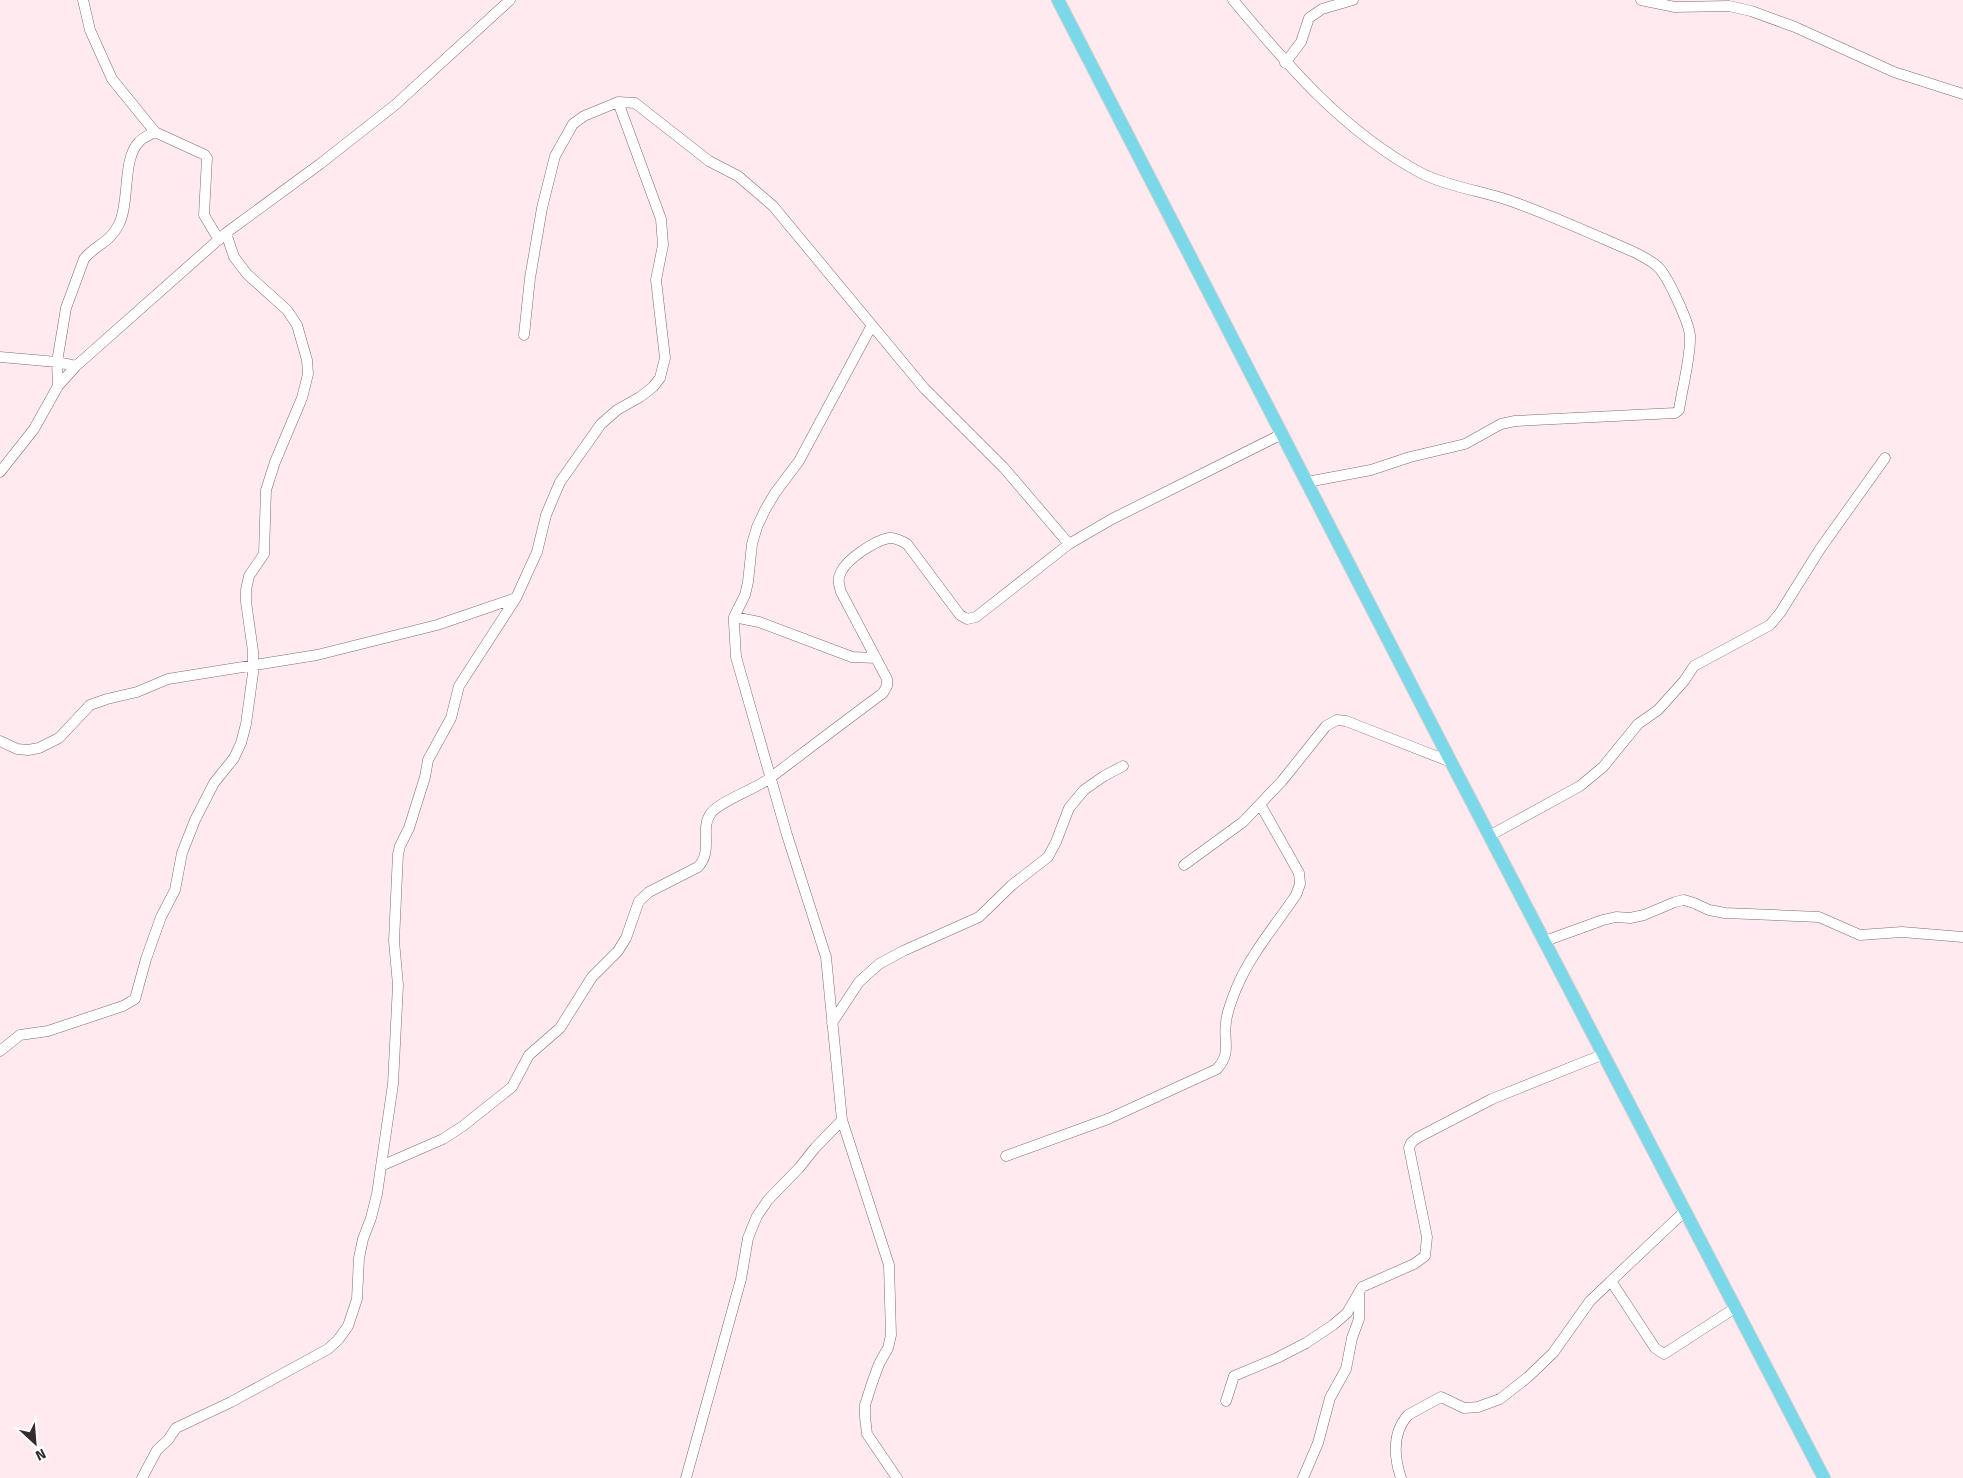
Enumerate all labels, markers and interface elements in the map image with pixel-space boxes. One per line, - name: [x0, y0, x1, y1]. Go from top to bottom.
- north arrow: [10, 1418, 60, 1468]
- text: N: [33, 1445, 48, 1464]

